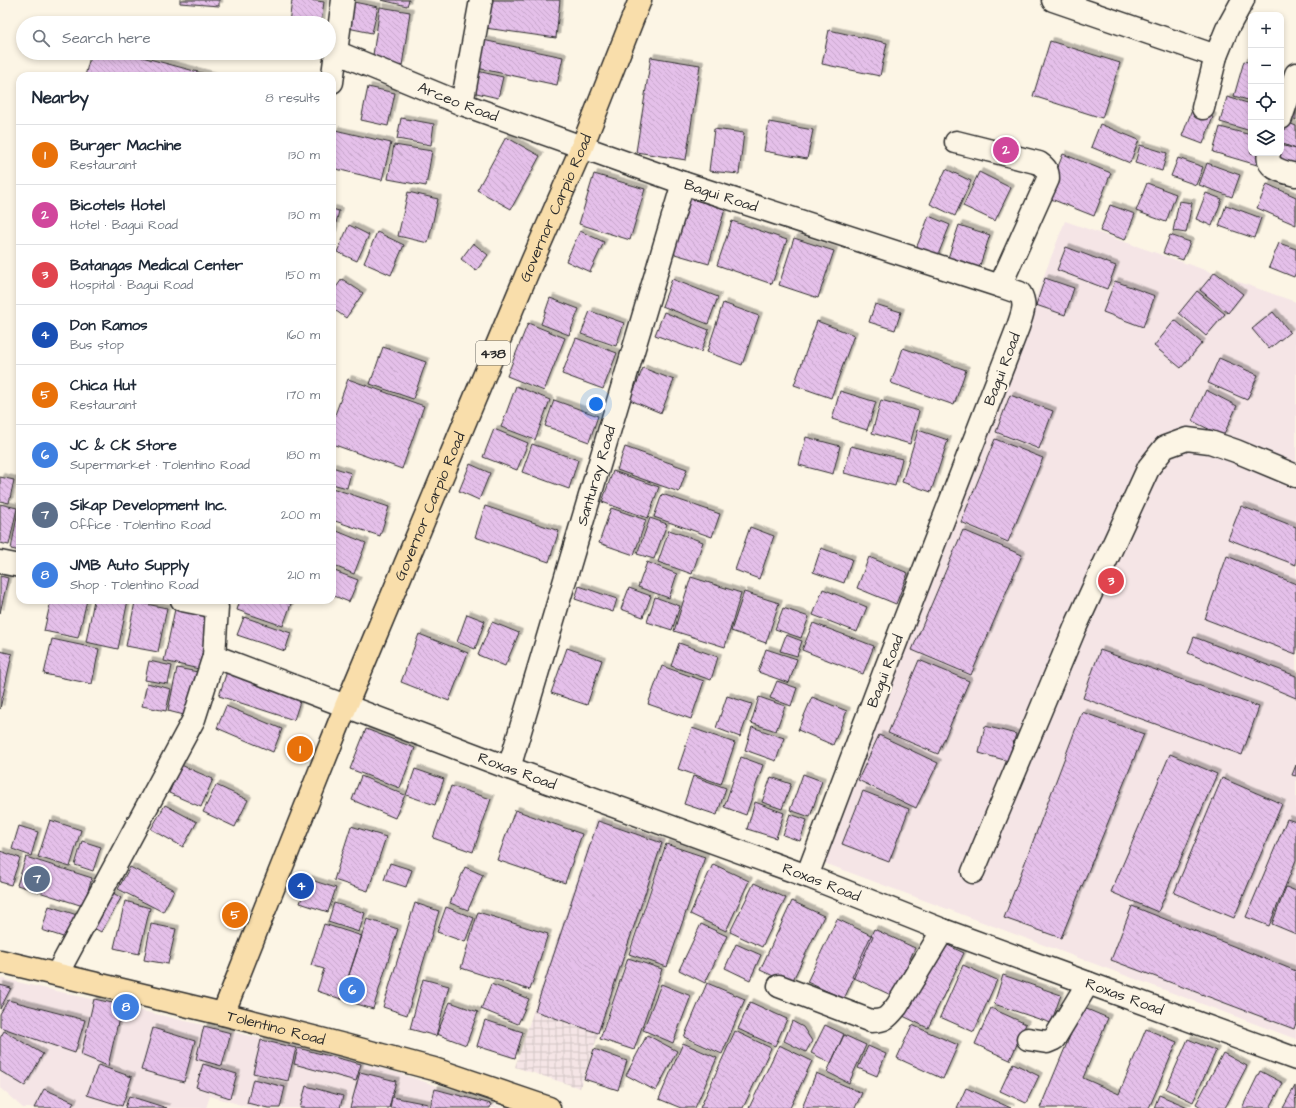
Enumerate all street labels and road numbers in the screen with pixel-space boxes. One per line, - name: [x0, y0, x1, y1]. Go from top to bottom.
- street label: Arceo Road: [415, 77, 501, 127]
- street label: Governor Carpio Road: [515, 131, 597, 285]
- street label: Bagui Road: [681, 174, 761, 218]
- street label: Bagui Road: [979, 329, 1027, 409]
- road number: 438: [476, 341, 510, 365]
- street label: Santuray Road: [572, 423, 621, 528]
- street label: Governor Carpio Road: [390, 429, 471, 584]
- street label: Bagui Road: [862, 631, 910, 711]
- street label: Roxas Road: [475, 747, 559, 795]
- street label: Roxas Road: [780, 858, 864, 907]
- street label: Roxas Road: [1082, 973, 1167, 1021]
- street label: Tolentino Road: [225, 1005, 328, 1051]

